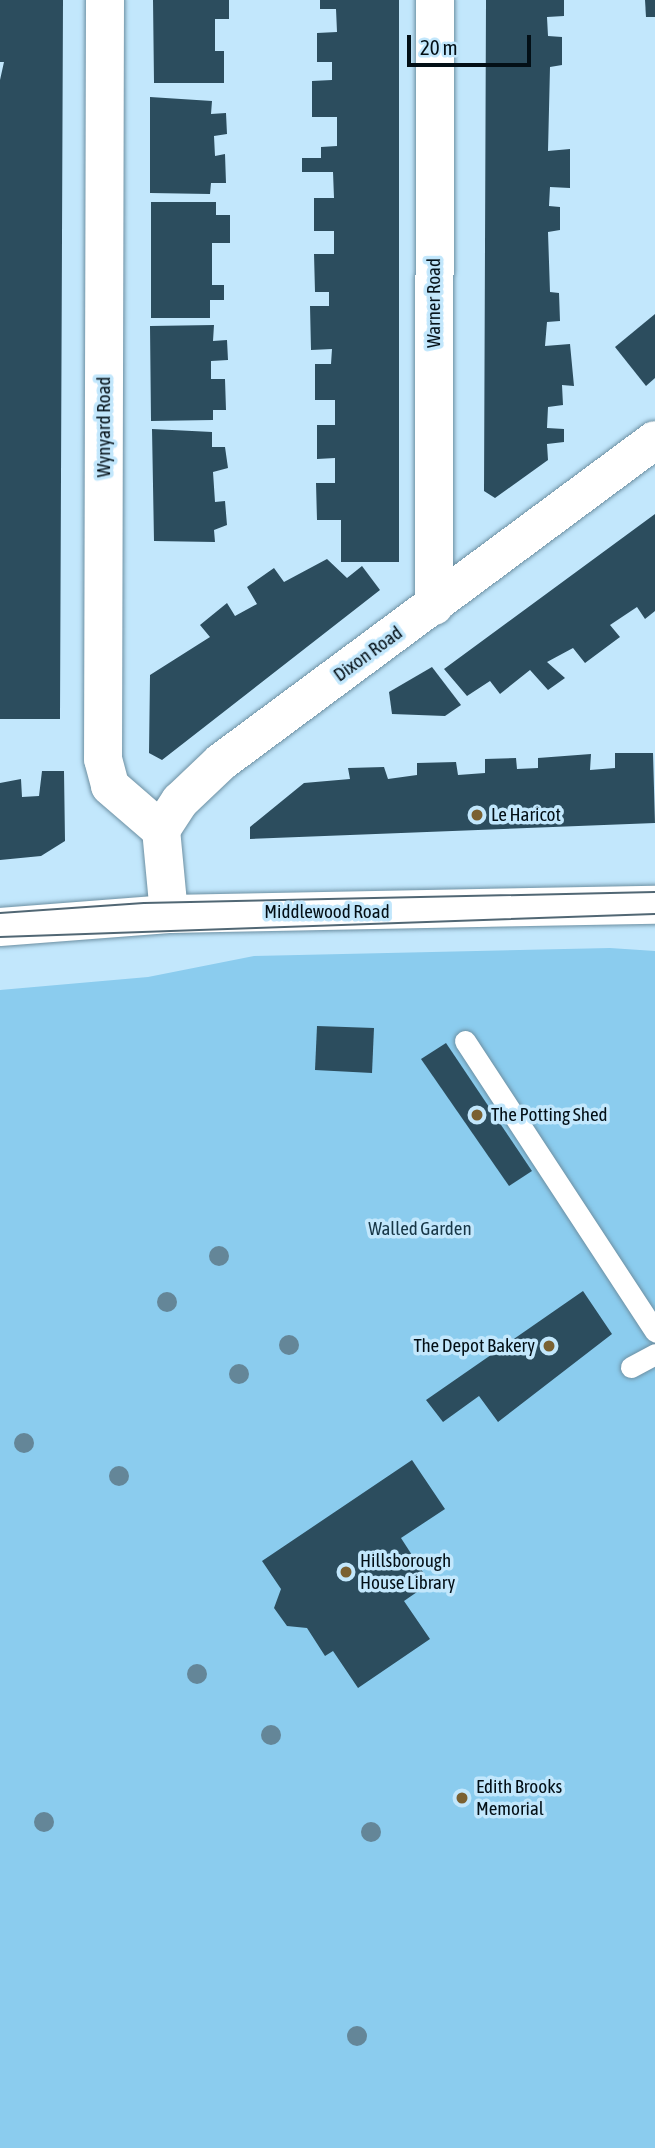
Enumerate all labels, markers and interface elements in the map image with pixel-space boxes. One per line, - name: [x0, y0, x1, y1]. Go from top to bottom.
- scale bar: [410, 21, 534, 65]
- text: 20 m: [420, 35, 458, 59]
- street label: Warner Road: [423, 258, 445, 348]
- street label: Wynyard Road: [93, 377, 115, 477]
- street label: Dixon Road: [329, 621, 407, 687]
- place label: Le Haricot: [491, 804, 561, 826]
- marker: Le Haricot: [469, 807, 485, 823]
- street label: Middlewood Road: [264, 901, 390, 923]
- place label: The Potting Shed: [491, 1104, 607, 1126]
- marker: The Potting Shed: [469, 1107, 485, 1123]
- park label: Walled Garden: [368, 1218, 472, 1240]
- place label: The Depot Bakery: [413, 1335, 535, 1357]
- marker: The Depot Bakery: [541, 1338, 557, 1354]
- place label: Hillsborough House Library: [360, 1550, 455, 1594]
- marker: Hillsborough House Library: [338, 1564, 354, 1580]
- place label: Edith Brooks Memorial: [476, 1776, 562, 1820]
- marker: Edith Brooks Memorial: [454, 1790, 470, 1806]

